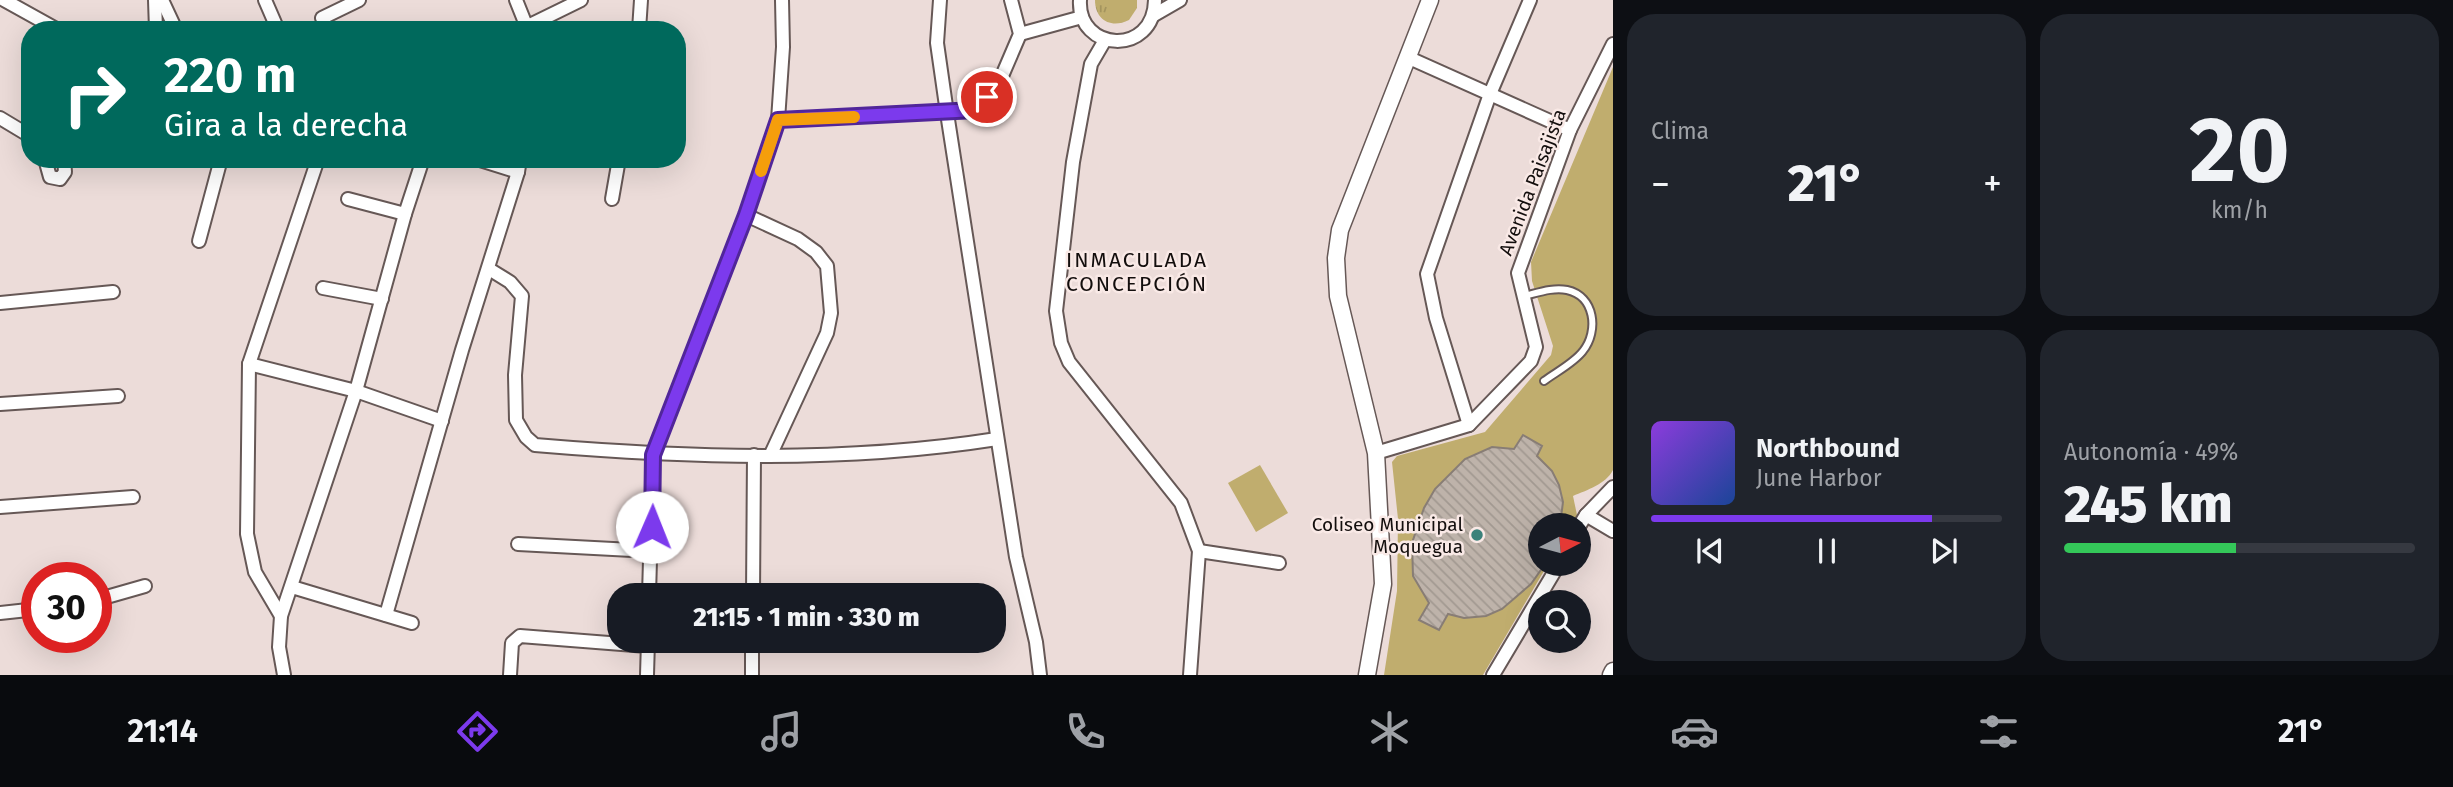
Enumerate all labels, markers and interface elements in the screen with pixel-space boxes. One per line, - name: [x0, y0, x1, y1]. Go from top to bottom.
- text: 220 m: [164, 46, 296, 105]
- icon: right: [49, 49, 140, 140]
- pin: [957, 67, 1017, 127]
- icon: arrive: [968, 78, 1006, 116]
- text: 20: [2189, 96, 2290, 205]
- text: Gira a la derecha: [164, 106, 408, 144]
- street label: Avenida Paisajista: [1494, 106, 1571, 259]
- text: Clima: [1651, 117, 1709, 145]
- text: 21°: [1788, 152, 1865, 215]
- text: −: [1651, 161, 1670, 207]
- text: +: [1983, 161, 2002, 207]
- text: km/h: [2211, 196, 2268, 224]
- district label: INMACULADA CONCEPCIÓN: [1066, 247, 1208, 297]
- text: Northbound: [1756, 433, 1900, 464]
- text: Autonomía · 49%: [2064, 438, 2238, 466]
- text: June Harbor: [1756, 464, 1882, 492]
- text: 245 km: [2064, 473, 2232, 536]
- position arrow: [615, 490, 689, 564]
- place label: Coliseo Municipal Moquegua: [1312, 513, 1463, 558]
- north arrow: [1528, 513, 1591, 576]
- map controls: [1528, 513, 1591, 653]
- marker: Coliseo Municipal Moquegua: [1469, 527, 1485, 543]
- icon: previous: [1691, 532, 1729, 570]
- icon: pause: [1808, 532, 1846, 570]
- icon: next: [1925, 532, 1963, 570]
- speed limit sign: 30: [21, 562, 112, 653]
- button: search: [1528, 590, 1591, 653]
- text: 21:15 · 1 min · 330 m: [693, 602, 920, 633]
- icon: directions: [453, 707, 502, 756]
- icon: music: [757, 707, 806, 756]
- icon: phone: [1061, 707, 1110, 756]
- icon: climate: [1365, 707, 1414, 756]
- icon: car: [1670, 707, 1719, 756]
- icon: filters: [1974, 707, 2023, 756]
- text: 21:14: [128, 712, 198, 750]
- text: 21°: [2278, 712, 2325, 750]

